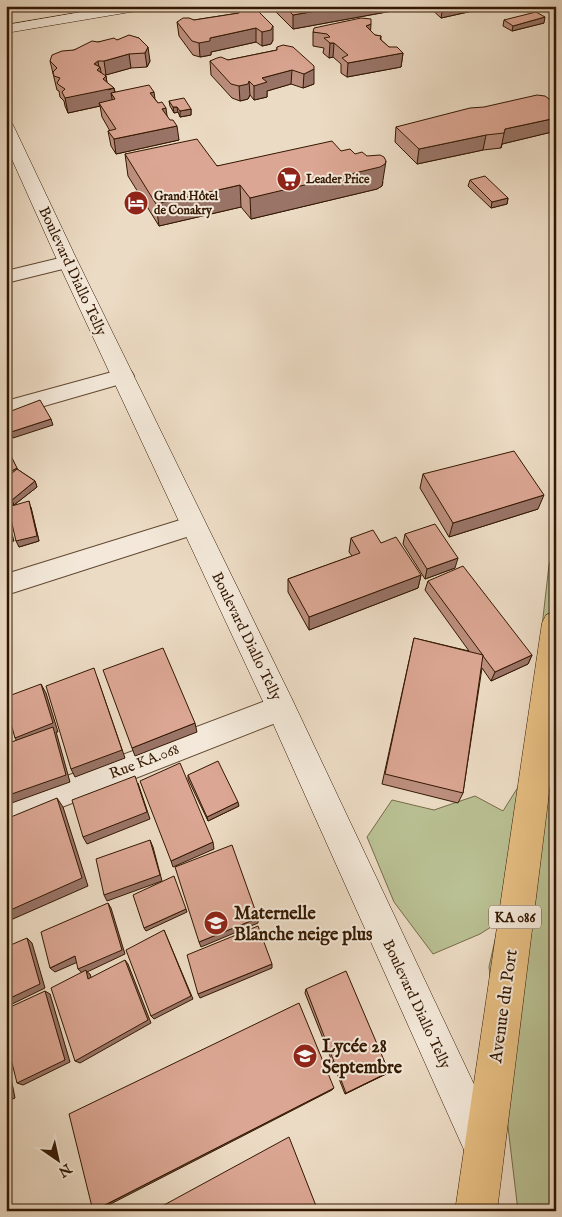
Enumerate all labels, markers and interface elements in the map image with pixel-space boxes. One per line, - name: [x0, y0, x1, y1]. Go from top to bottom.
- supermarket icon: Leader Price: [276, 166, 302, 192]
- place label: Leader Price: [305, 172, 370, 187]
- place label: Grand Hôtel de Conakry: [154, 189, 219, 219]
- hotel icon: Grand Hôtel de Conakry: [123, 190, 149, 216]
- street label: Boulevard Diallo Telly: [34, 204, 111, 339]
- street label: Boulevard Diallo Telly: [207, 569, 286, 704]
- street label: Rue KA.068: [107, 739, 182, 783]
- place label: Maternelle Blanche neige plus: [234, 903, 373, 947]
- road number: KA 086: [489, 906, 541, 929]
- school or university icon: Maternelle Blanche neige plus: [203, 910, 229, 936]
- street label: Boulevard Diallo Telly: [378, 937, 455, 1072]
- street label: Avenue du Port: [485, 948, 524, 1065]
- place label: Lycée 28 Septembre: [322, 1036, 403, 1080]
- school or university icon: Lycée 28 Septembre: [292, 1043, 318, 1069]
- north arrow: [32, 1134, 82, 1184]
- text: N: [55, 1159, 76, 1181]

